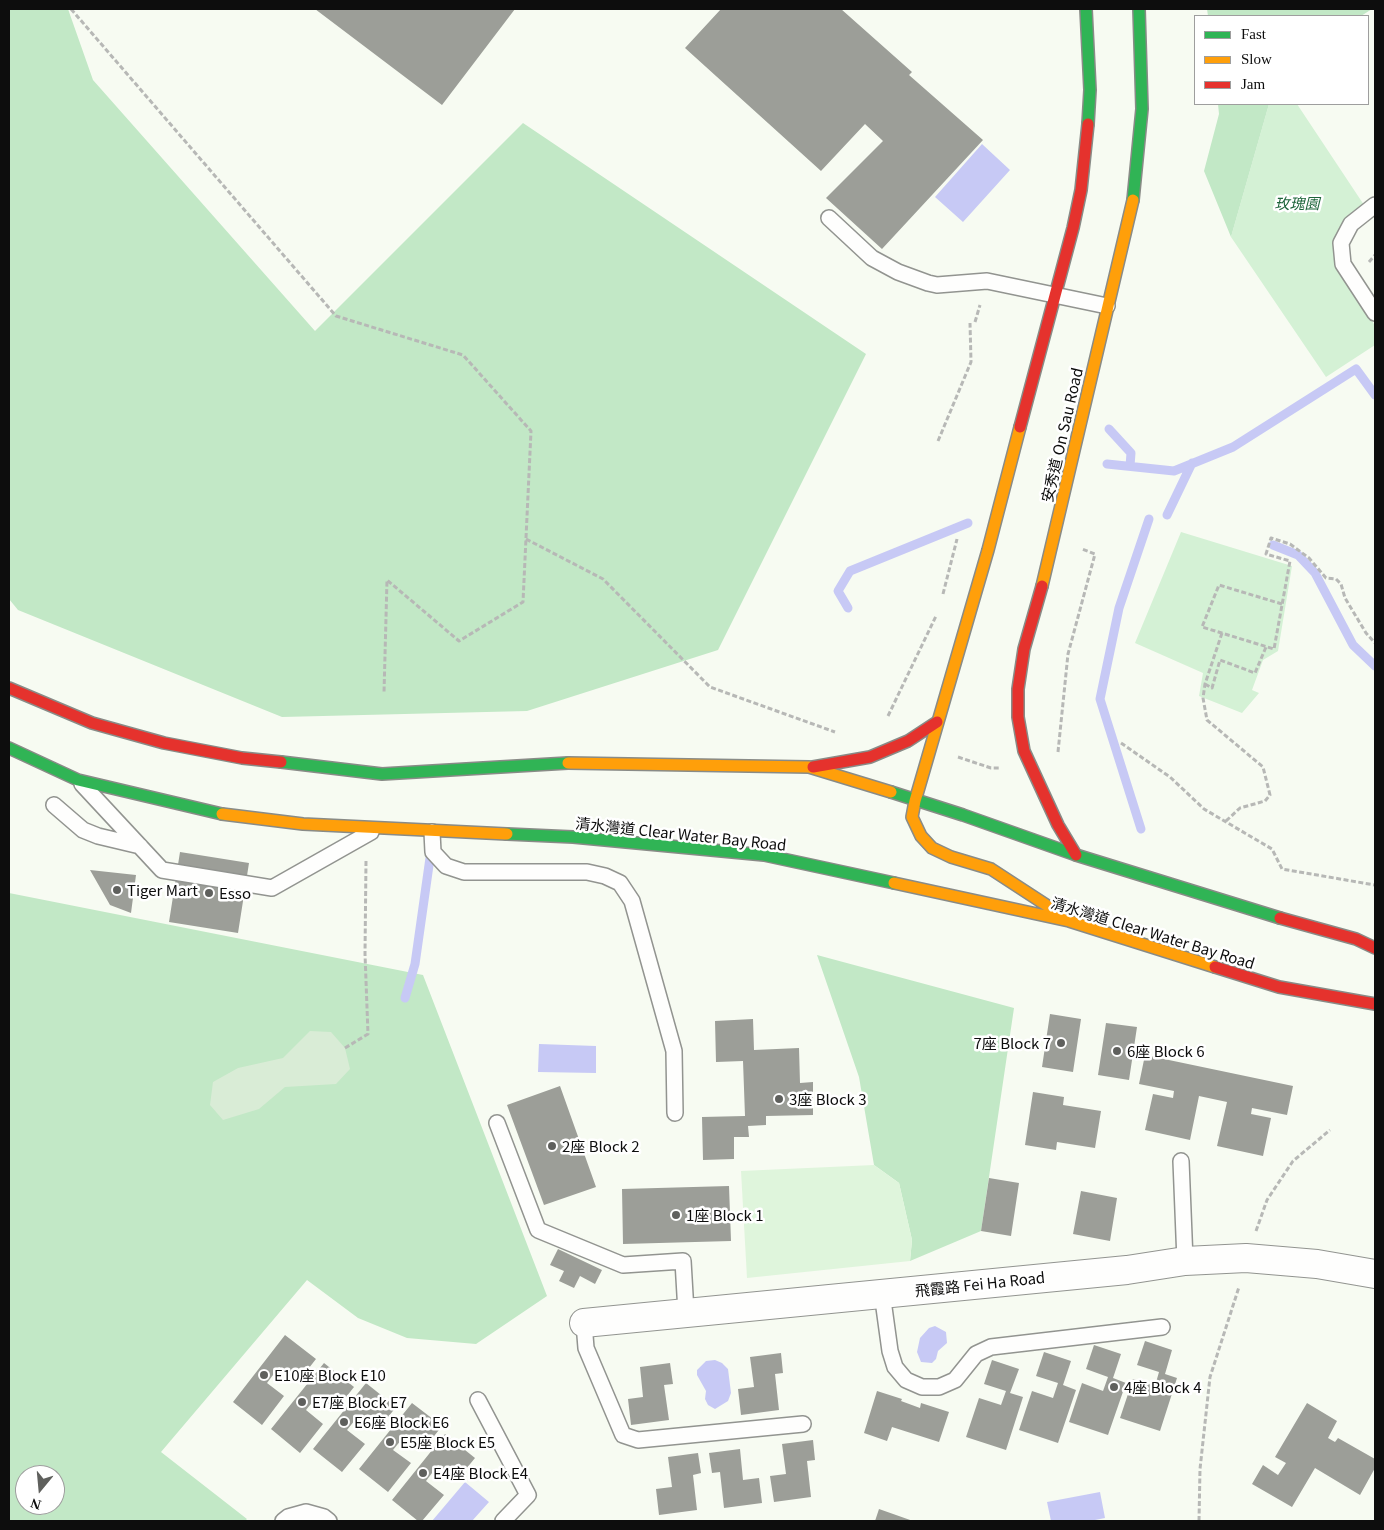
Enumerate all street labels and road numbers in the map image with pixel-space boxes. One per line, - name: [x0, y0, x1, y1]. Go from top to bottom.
- street label: 安秀道 On Sau Road: [1038, 366, 1086, 504]
- street label: 清水灣道 Clear Water Bay Road: [575, 814, 787, 854]
- street label: 清水灣道 Clear Water Bay Road: [1049, 893, 1257, 973]
- street label: 飛霞路 Fei Ha Road: [914, 1268, 1046, 1300]

